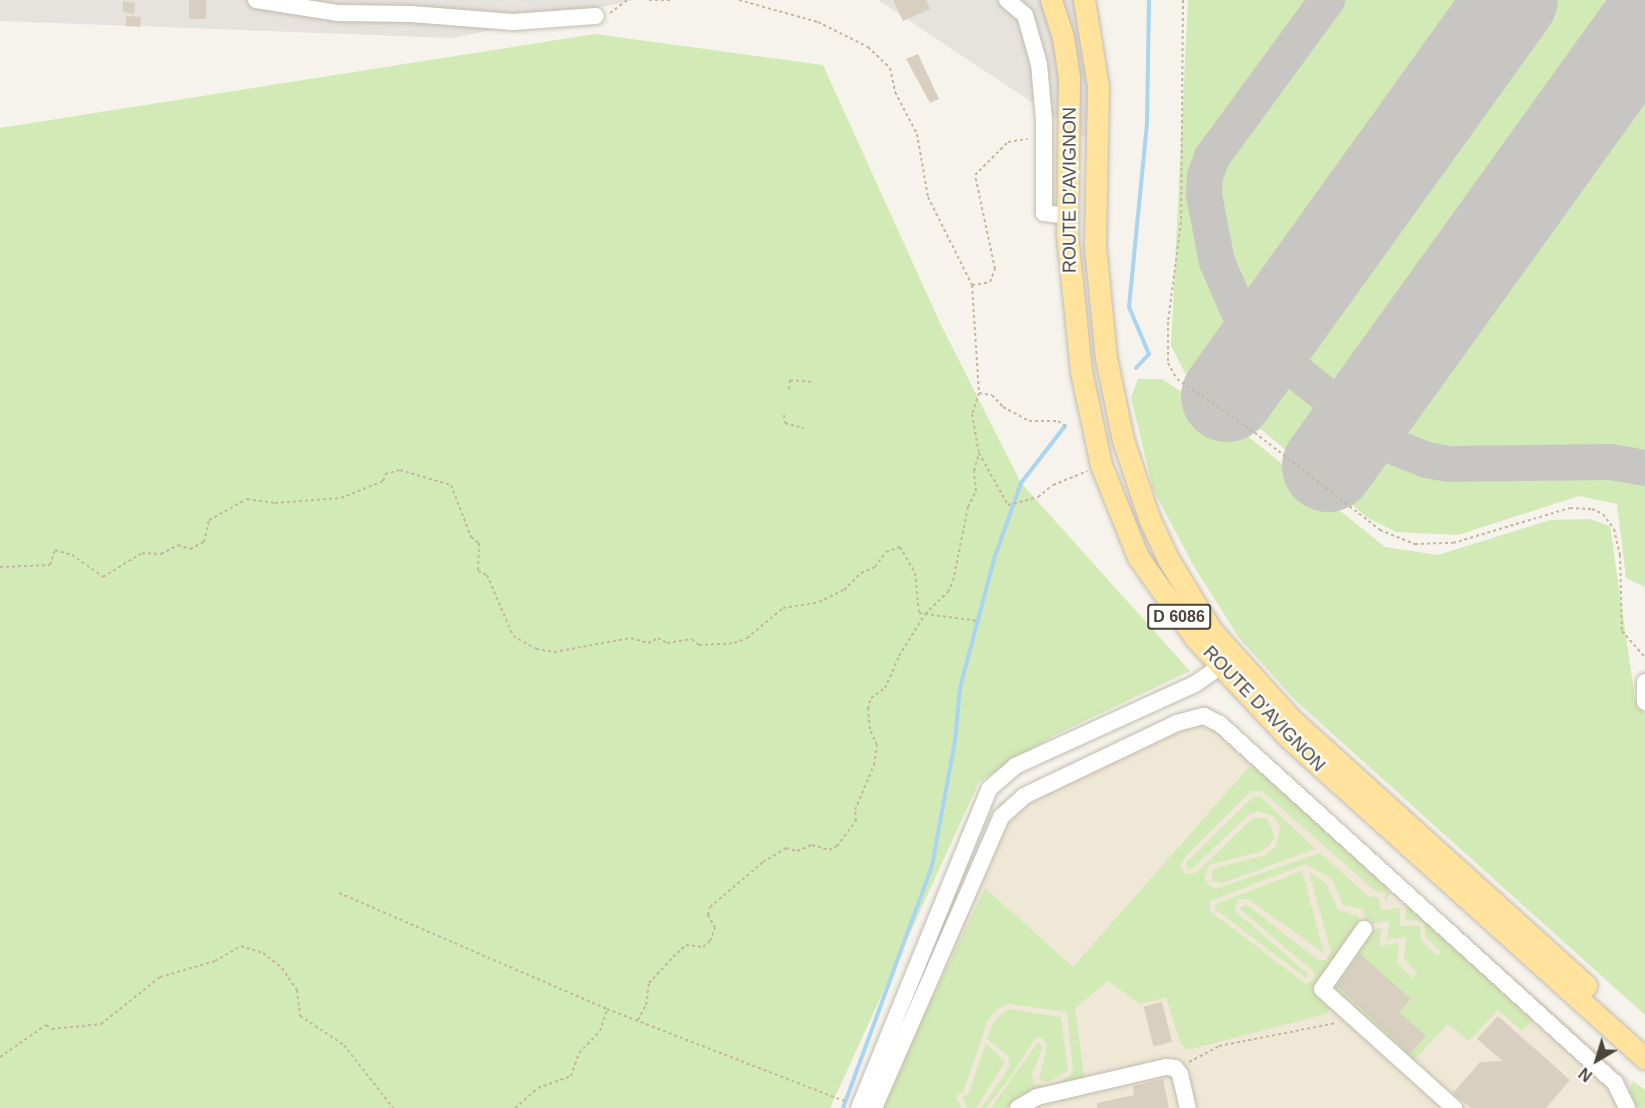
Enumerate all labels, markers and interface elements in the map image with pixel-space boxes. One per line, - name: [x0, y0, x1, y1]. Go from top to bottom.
- street label: ROUTE D'AVIGNON: [1059, 107, 1081, 273]
- road number: D 6086: [1146, 604, 1212, 630]
- street label: ROUTE D'AVIGNON: [1199, 642, 1329, 776]
- north arrow: [1567, 1030, 1627, 1090]
- text: N: [1576, 1064, 1595, 1085]

